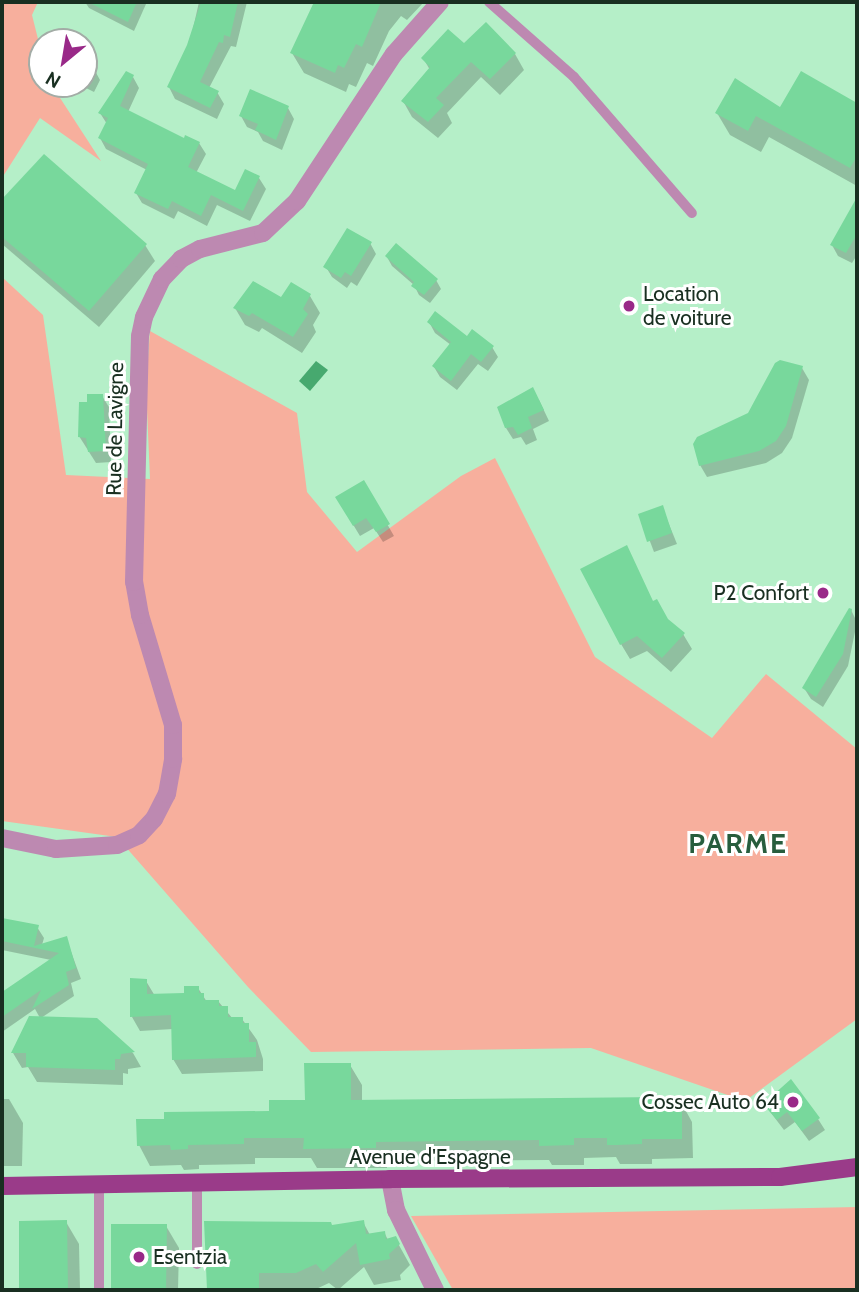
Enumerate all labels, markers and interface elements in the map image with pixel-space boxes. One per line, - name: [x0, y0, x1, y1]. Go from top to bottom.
- north arrow: [28, 28, 98, 98]
- text: N: [42, 67, 65, 93]
- place label: Location de voiture: [643, 281, 731, 331]
- marker: Location de voiture: [621, 298, 637, 314]
- street label: Rue de Lavigne: [101, 362, 129, 496]
- place label: P2 Confort: [713, 580, 809, 606]
- marker: P2 Confort: [815, 585, 831, 601]
- district label: PARME: [689, 826, 787, 860]
- place label: Cossec Auto 64: [641, 1089, 779, 1115]
- marker: Cossec Auto 64: [785, 1094, 801, 1110]
- street label: Avenue d'Espagne: [349, 1144, 511, 1170]
- place label: Esentzia: [153, 1244, 227, 1270]
- marker: Esentzia: [131, 1249, 147, 1265]

